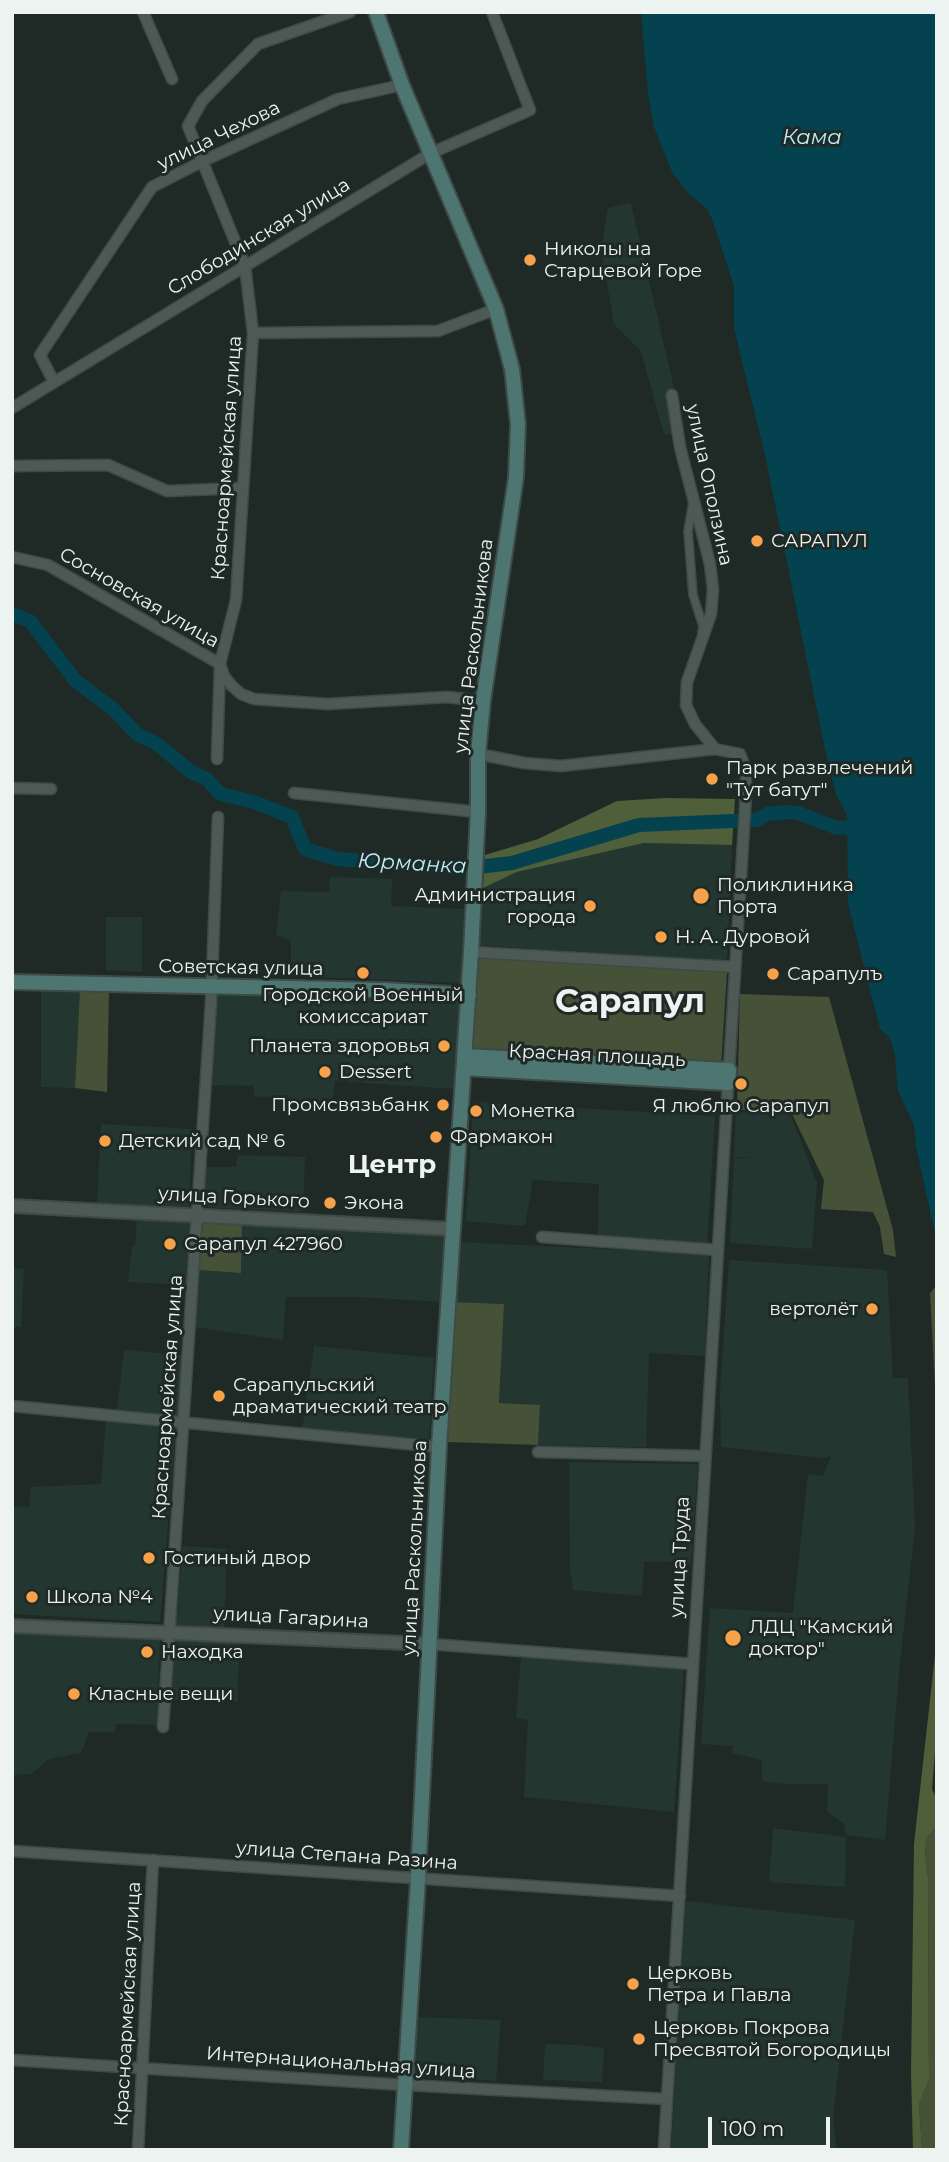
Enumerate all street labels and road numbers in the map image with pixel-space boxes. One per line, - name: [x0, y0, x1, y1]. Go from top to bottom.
- street label: улица Чехова: [154, 96, 284, 176]
- street label: Слободинская улица: [164, 174, 354, 300]
- street label: Красноармейская улица: [207, 335, 247, 581]
- street label: улица Оползина: [681, 402, 737, 568]
- street label: улица Раскольникова: [450, 537, 498, 755]
- street label: Сосновская улица: [55, 543, 223, 653]
- street label: Советская улица: [158, 955, 324, 981]
- street label: Красная площадь: [508, 1040, 686, 1072]
- street label: улица Горького: [157, 1183, 311, 1213]
- street label: Красноармейская улица: [148, 1274, 188, 1520]
- street label: улица Раскольникова: [398, 1440, 432, 1656]
- street label: улица Труда: [665, 1496, 695, 1618]
- street label: улица Гагарина: [213, 1603, 369, 1633]
- street label: улица Степана Разина: [235, 1837, 459, 1875]
- street label: Красноармейская улица: [110, 1881, 146, 2127]
- street label: Интернациональная улица: [205, 2042, 477, 2084]

